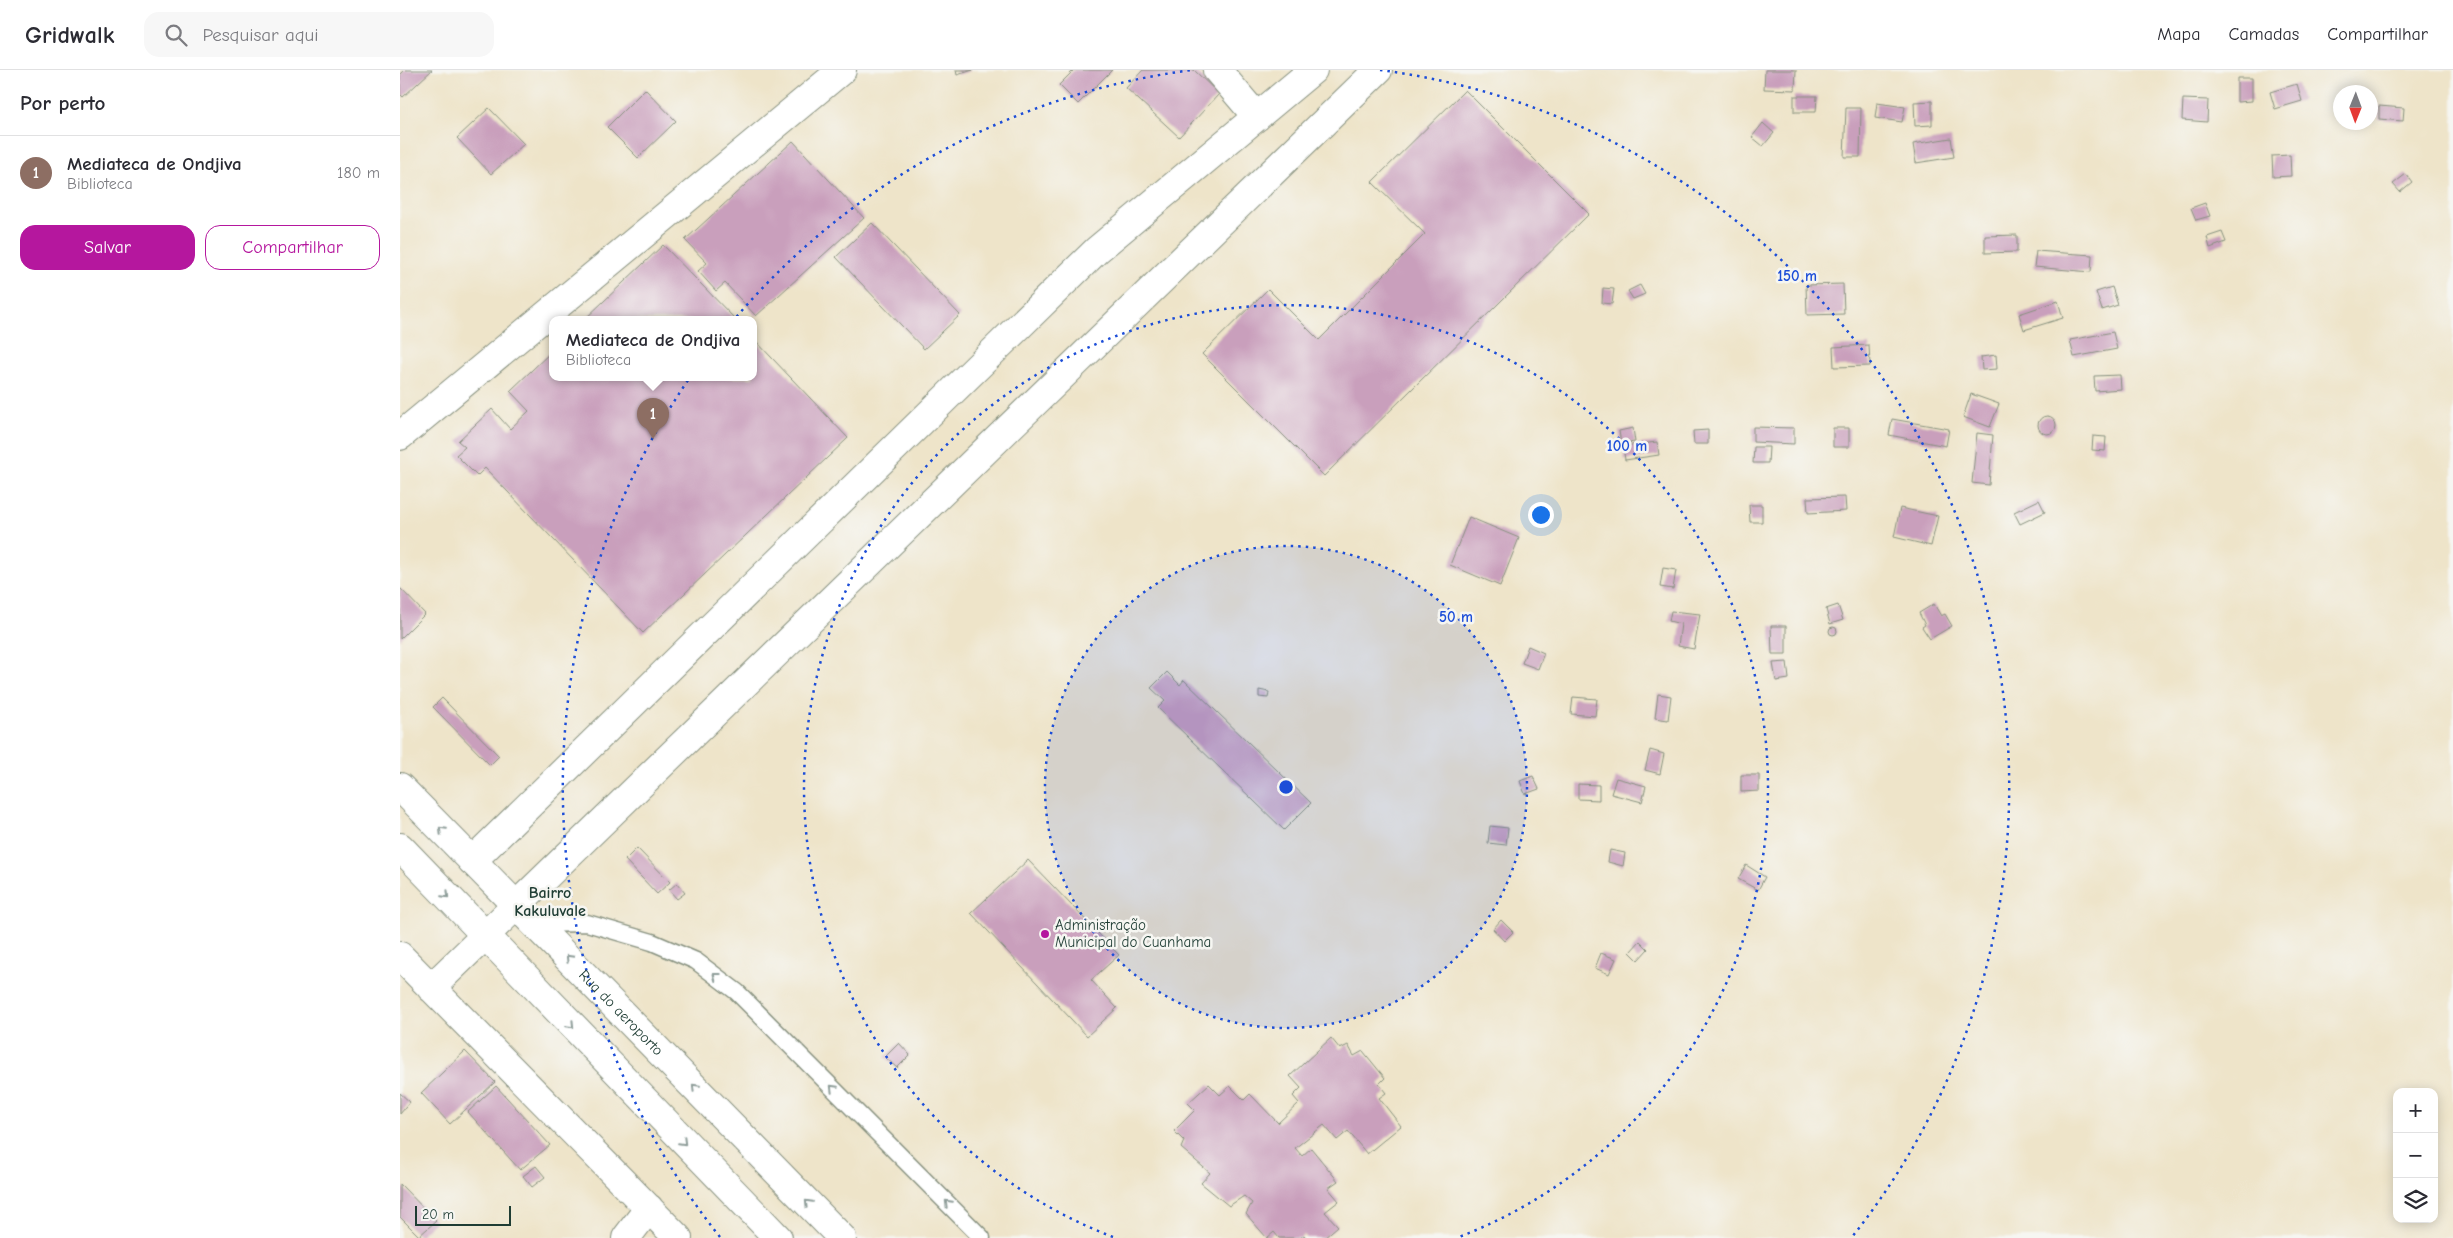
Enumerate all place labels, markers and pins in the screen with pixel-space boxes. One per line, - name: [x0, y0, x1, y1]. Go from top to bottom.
- pin: 1: [637, 398, 669, 439]
- centre of rings: [1277, 778, 1295, 796]
- place label: Administração Municipal do Cuanhama: [1055, 916, 1211, 951]
- marker: Administração Municipal do Cuanhama: [1039, 928, 1051, 940]

